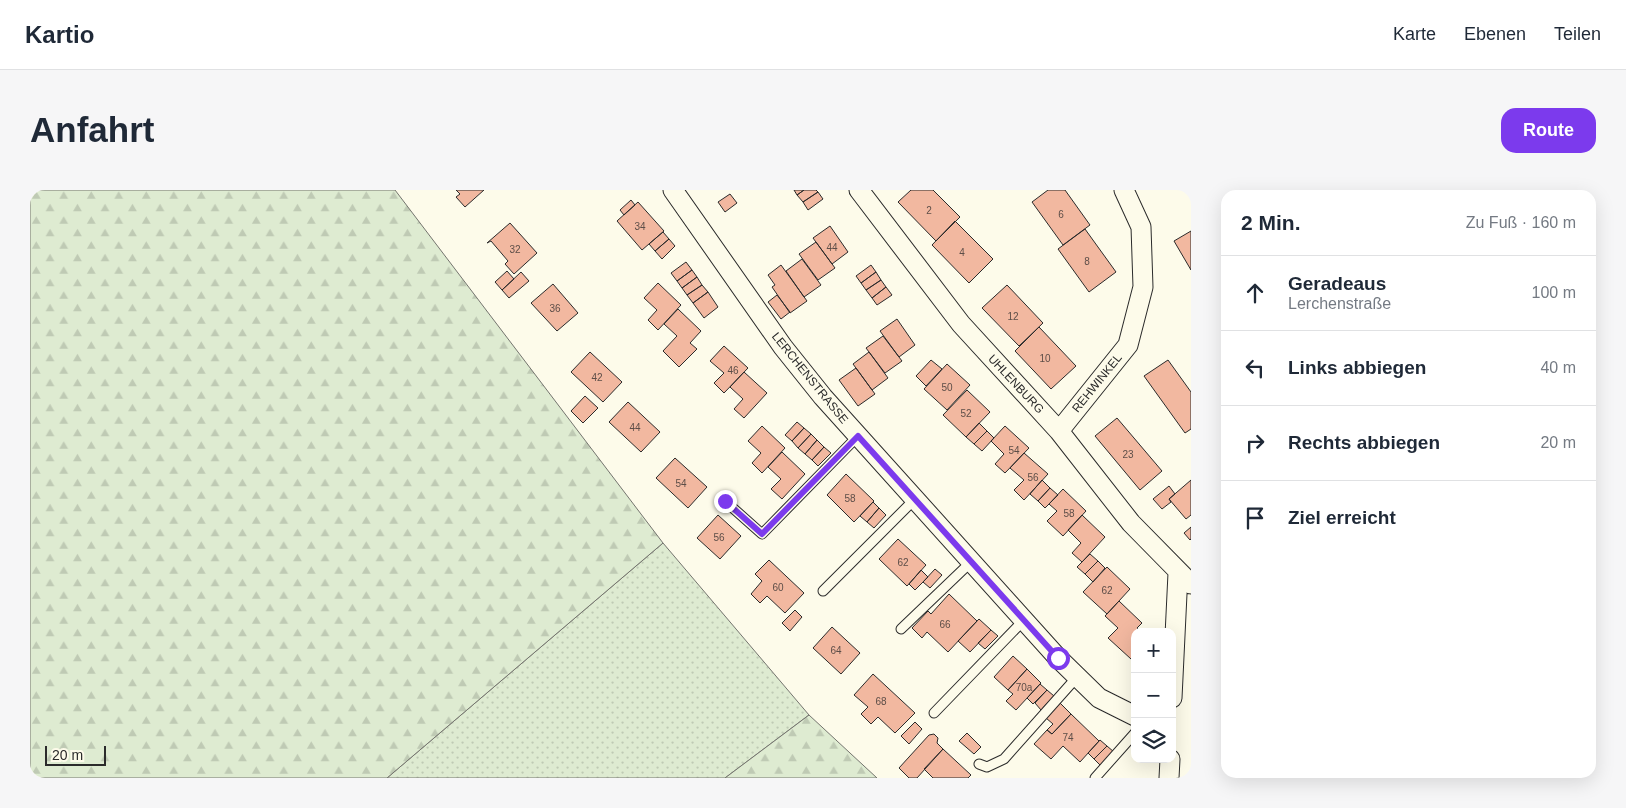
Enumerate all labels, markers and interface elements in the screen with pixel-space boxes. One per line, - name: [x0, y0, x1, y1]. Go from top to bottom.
- text: Kartio: [25, 21, 94, 48]
- text: Karte: [1393, 24, 1436, 44]
- text: Ebenen: [1464, 24, 1526, 44]
- text: Teilen: [1554, 24, 1601, 44]
- button: Route: [1501, 108, 1596, 153]
- text: Anfahrt: [30, 110, 154, 149]
- house number: 2: [926, 205, 932, 216]
- house number: 6: [1058, 209, 1064, 220]
- text: 2 Min.: [1241, 211, 1301, 234]
- text: Zu Fuß · 160 m: [1466, 214, 1576, 231]
- house number: 34: [634, 221, 646, 232]
- house number: 44: [826, 242, 838, 253]
- house number: 32: [509, 244, 521, 255]
- house number: 4: [959, 247, 965, 258]
- house number: 8: [1084, 256, 1090, 267]
- text: Geradeaus: [1288, 273, 1386, 294]
- icon: ahead: [1241, 279, 1269, 307]
- text: 100 m: [1532, 284, 1576, 301]
- text: Lerchenstraße: [1288, 295, 1391, 312]
- house number: 36: [549, 303, 561, 314]
- house number: 12: [1007, 311, 1019, 322]
- street label: LERCHENSTRASSE: [769, 330, 851, 426]
- street label: REHWINKEL: [1069, 351, 1125, 415]
- street label: UHLENBURG: [985, 352, 1047, 416]
- house number: 10: [1039, 353, 1051, 364]
- icon: left: [1241, 354, 1269, 382]
- text: Links abbiegen: [1288, 357, 1426, 378]
- text: 40 m: [1540, 359, 1576, 376]
- house number: 46: [727, 365, 739, 376]
- house number: 42: [591, 372, 603, 383]
- house number: 50: [941, 382, 953, 393]
- house number: 52: [960, 408, 972, 419]
- house number: 44: [629, 422, 641, 433]
- icon: right: [1241, 429, 1269, 457]
- text: Rechts abbiegen: [1288, 432, 1440, 453]
- text: 20 m: [1540, 434, 1576, 451]
- house number: 54: [1008, 445, 1020, 456]
- house number: 23: [1122, 449, 1134, 460]
- house number: 56: [1027, 472, 1039, 483]
- house number: 54: [675, 478, 687, 489]
- route end: [714, 490, 737, 513]
- house number: 58: [844, 493, 856, 504]
- icon: arrive: [1241, 504, 1269, 532]
- text: Ziel erreicht: [1288, 507, 1396, 528]
- house number: 58: [1063, 508, 1075, 519]
- house number: 56: [713, 532, 725, 543]
- house number: 62: [897, 557, 909, 568]
- house number: 60: [772, 582, 784, 593]
- house number: 62: [1101, 585, 1113, 596]
- house number: 66: [939, 619, 951, 630]
- map controls: [1131, 628, 1176, 763]
- button: +: [1131, 628, 1176, 673]
- house number: 64: [830, 645, 842, 656]
- route start: [1047, 647, 1070, 670]
- button: −: [1131, 673, 1176, 718]
- house number: 70a: [1016, 682, 1033, 693]
- house number: 68: [875, 696, 887, 707]
- button: layers: [1131, 718, 1176, 763]
- house number: 74: [1062, 732, 1074, 743]
- scale bar: [45, 743, 106, 766]
- text: 20 m: [52, 747, 83, 763]

